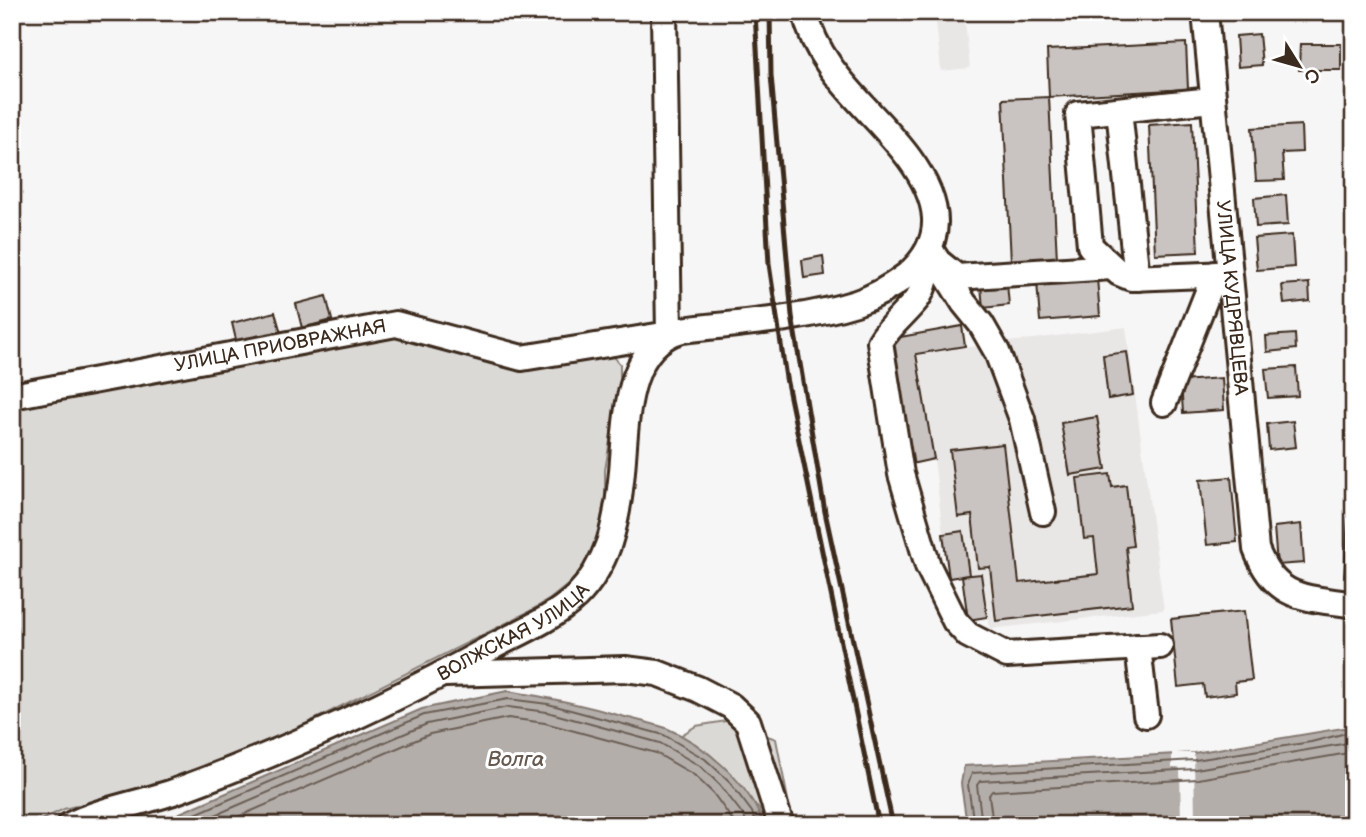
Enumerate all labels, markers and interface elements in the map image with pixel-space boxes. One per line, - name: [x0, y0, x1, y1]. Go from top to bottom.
- north arrow: [1264, 32, 1334, 102]
- text: С: [1298, 63, 1325, 88]
- street label: УЛИЦА КУДРЯВЦЕВА: [1211, 199, 1253, 397]
- street label: УЛИЦА ПРИОВРАЖНАЯ: [173, 315, 388, 377]
- street label: ВОЛЖСКАЯ УЛИЦА: [433, 578, 595, 686]
- water label: Волга: [488, 747, 544, 772]

